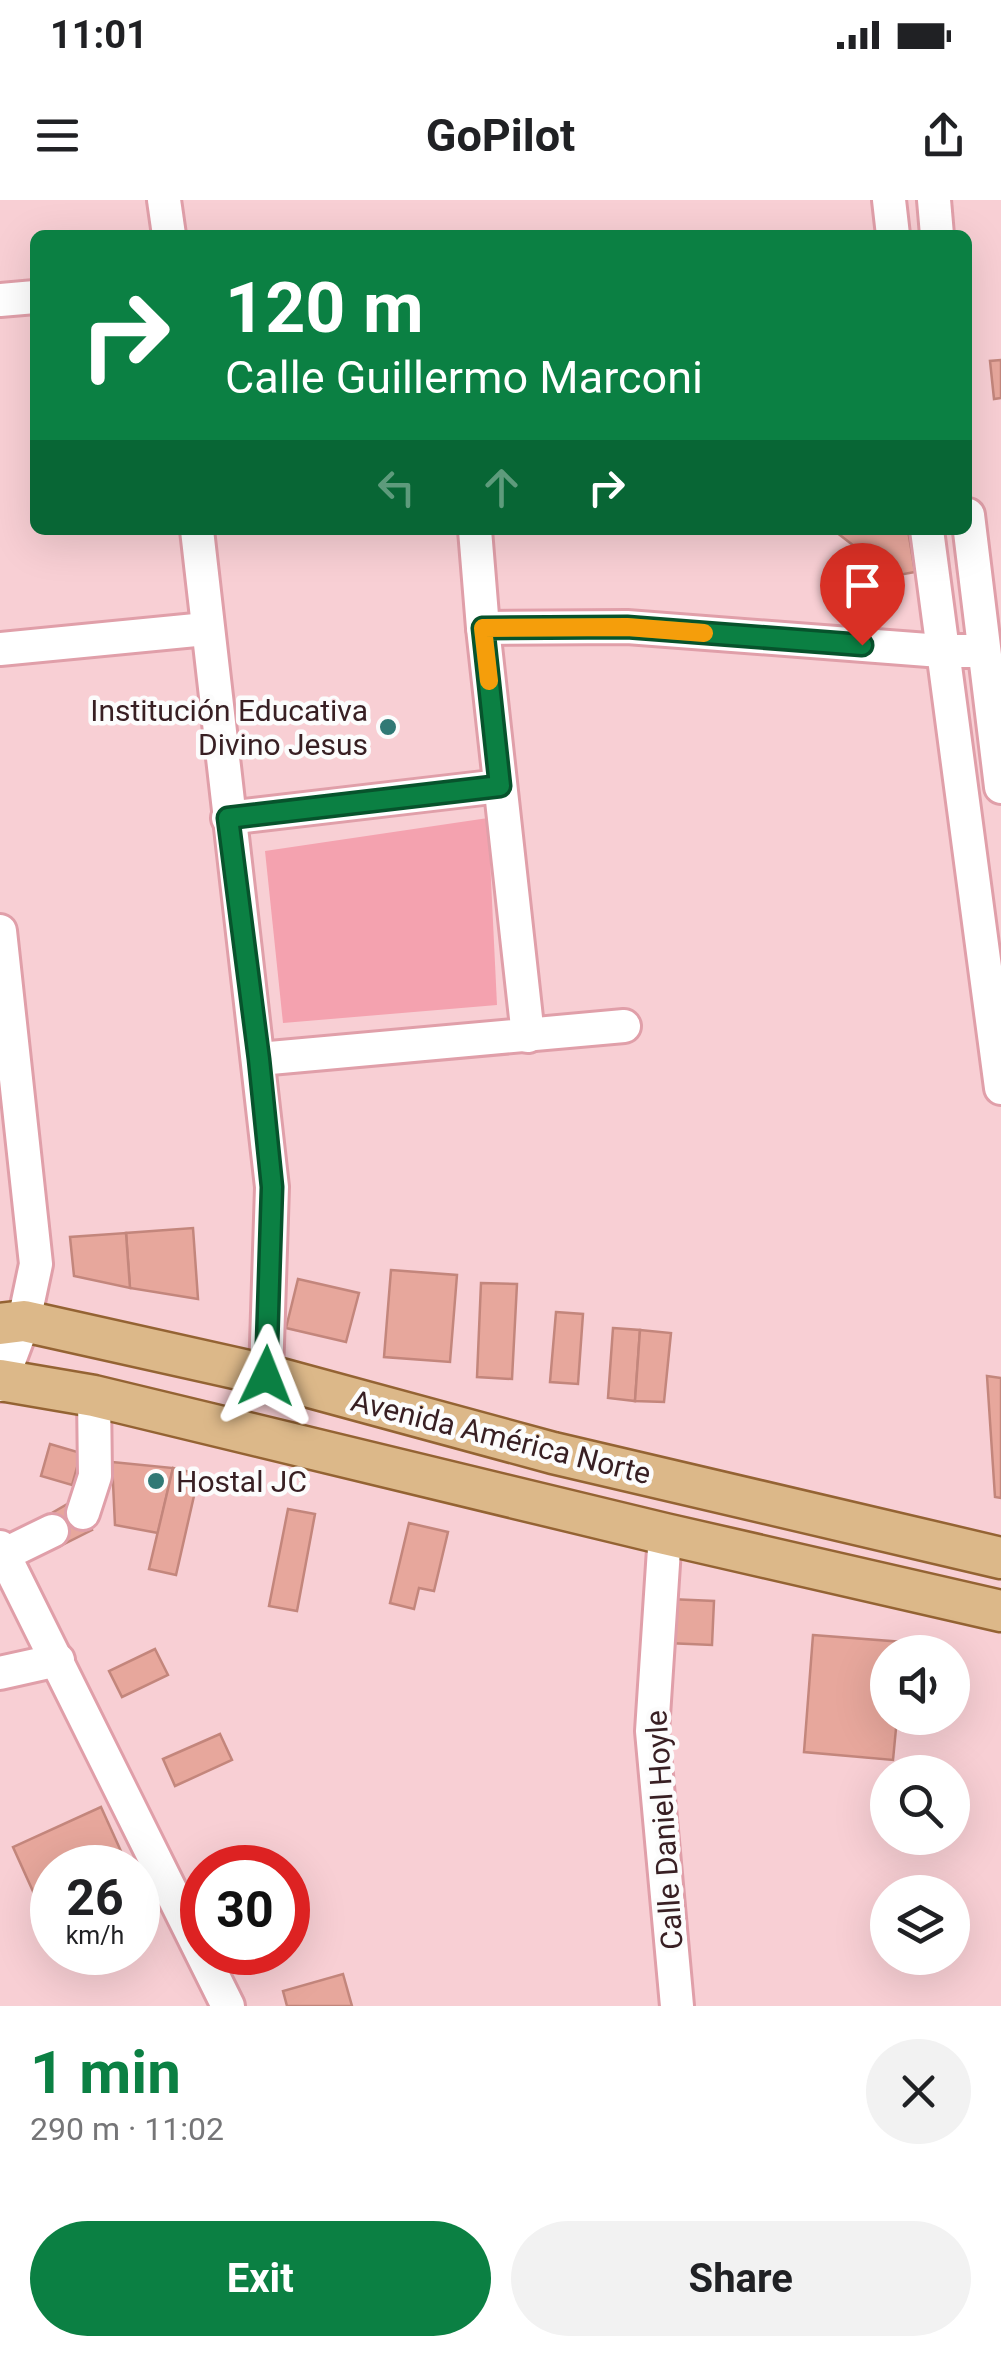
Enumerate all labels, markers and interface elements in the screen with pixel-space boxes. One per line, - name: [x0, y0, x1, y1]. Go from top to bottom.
- text: 11:01: [50, 13, 148, 57]
- icon: menu: [30, 108, 85, 163]
- icon: share: [916, 108, 971, 163]
- text: GoPilot: [426, 109, 575, 162]
- text: 120 m: [225, 267, 424, 349]
- icon: right: [60, 270, 190, 400]
- text: Calle Guillermo Marconi: [225, 351, 703, 404]
- icon: left: [369, 460, 424, 515]
- icon: ahead: [474, 460, 529, 515]
- icon: right: [579, 460, 634, 515]
- pin: [820, 543, 905, 646]
- icon: arrive: [835, 558, 890, 613]
- place label: Institución Educativa Divino Jesus: [90, 693, 368, 762]
- marker: Institución Educativa Divino Jesus: [377, 716, 399, 738]
- position arrow: [214, 1324, 318, 1428]
- street label: Avenida América Norte: [348, 1383, 654, 1491]
- place label: Hostal JC: [176, 1464, 307, 1499]
- marker: Hostal JC: [145, 1470, 167, 1492]
- map controls: [870, 1635, 970, 1975]
- button: sound: [870, 1635, 970, 1735]
- street label: Calle Daniel Hoyle: [638, 1709, 690, 1951]
- button: search: [870, 1755, 970, 1855]
- speed limit sign: 30: [180, 1845, 310, 1975]
- text: 26: [66, 1869, 124, 1927]
- button: layers: [870, 1875, 970, 1975]
- text: km/h: [66, 1921, 124, 1950]
- text: 1 min: [30, 2037, 181, 2108]
- button: close: [866, 2039, 971, 2144]
- text: 290 m · 11:02: [30, 2110, 224, 2148]
- button: Exit: [30, 2221, 491, 2336]
- button: Share: [511, 2221, 971, 2336]

